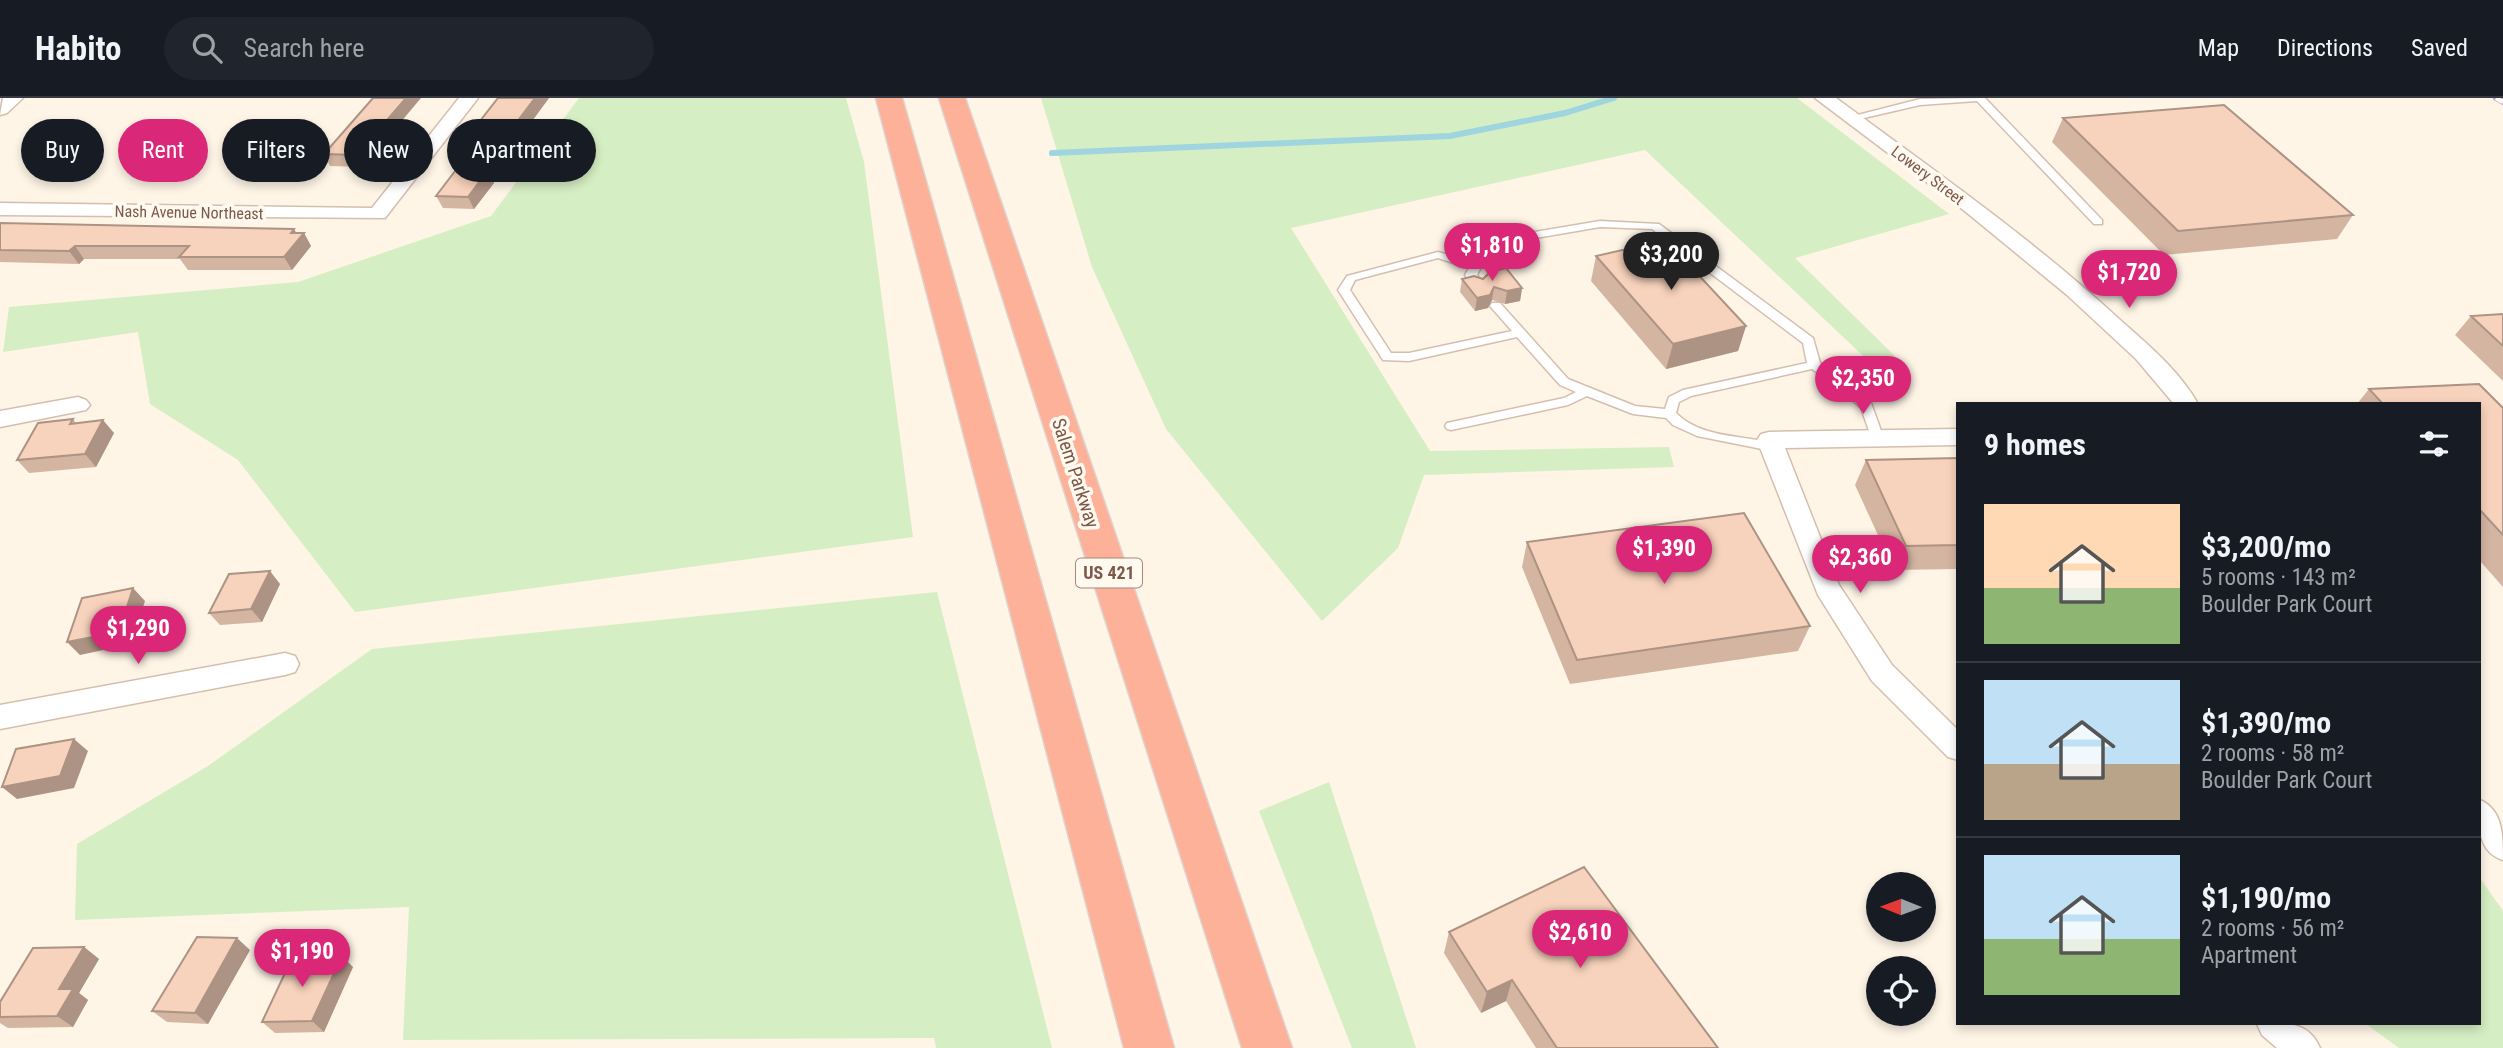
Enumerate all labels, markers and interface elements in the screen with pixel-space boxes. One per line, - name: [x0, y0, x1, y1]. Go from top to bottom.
- search box: [164, 17, 654, 80]
- text: Habito: [35, 29, 122, 68]
- icon: search: [188, 29, 226, 67]
- text: Search here: [244, 33, 364, 63]
- text: Map: [2198, 34, 2239, 62]
- text: Directions: [2277, 34, 2373, 62]
- text: Saved: [2411, 34, 2468, 62]
- chip: Buy: [21, 119, 104, 182]
- chip: Rent: [118, 119, 208, 182]
- chip: Filters: [222, 119, 330, 182]
- chip: New: [344, 119, 433, 182]
- chip: Apartment: [447, 119, 596, 182]
- street label: Lowery Street: [1887, 142, 1968, 209]
- street label: Nash Avenue Northeast: [114, 202, 264, 223]
- pin: $1,810: [1435, 223, 1549, 283]
- text: $1,810: [1460, 232, 1524, 259]
- pin: $3,200: [1614, 232, 1728, 292]
- text: $3,200: [1639, 241, 1703, 268]
- pin: $1,720: [2072, 250, 2186, 310]
- text: $1,720: [2097, 259, 2161, 286]
- pin: $2,350: [1806, 356, 1920, 416]
- text: $2,350: [1831, 365, 1895, 392]
- street label: Salem Parkway: [1047, 415, 1104, 531]
- icon: filters: [2415, 425, 2453, 463]
- text: 9 homes: [1984, 427, 2086, 462]
- pin: $1,390: [1607, 526, 1721, 586]
- text: $3,200/mo: [2201, 529, 2331, 564]
- icon: home: [2040, 532, 2124, 616]
- text: $1,390: [1632, 535, 1696, 562]
- pin: $2,360: [1803, 536, 1917, 595]
- text: $2,360: [1828, 544, 1892, 571]
- road number: US 421: [1076, 559, 1142, 588]
- text: 5 rooms · 143 m²: [2201, 564, 2356, 591]
- text: Boulder Park Court: [2201, 591, 2372, 618]
- pin: $1,290: [81, 606, 195, 666]
- text: $1,290: [106, 615, 170, 642]
- text: $1,390/mo: [2201, 705, 2331, 740]
- icon: home: [2040, 708, 2124, 792]
- text: 2 rooms · 58 m²: [2201, 740, 2344, 767]
- text: Boulder Park Court: [2201, 767, 2372, 794]
- north arrow: [1866, 872, 1936, 942]
- map controls: [1866, 872, 1936, 1026]
- text: $1,190/mo: [2201, 880, 2331, 915]
- icon: home: [2040, 883, 2124, 967]
- pin: $2,610: [1523, 910, 1637, 970]
- text: 2 rooms · 56 m²: [2201, 915, 2344, 942]
- text: $2,610: [1548, 919, 1612, 946]
- pin: $1,190: [245, 930, 359, 989]
- text: $1,190: [270, 938, 334, 965]
- text: Apartment: [2201, 942, 2297, 969]
- button: locate: [1866, 956, 1936, 1026]

